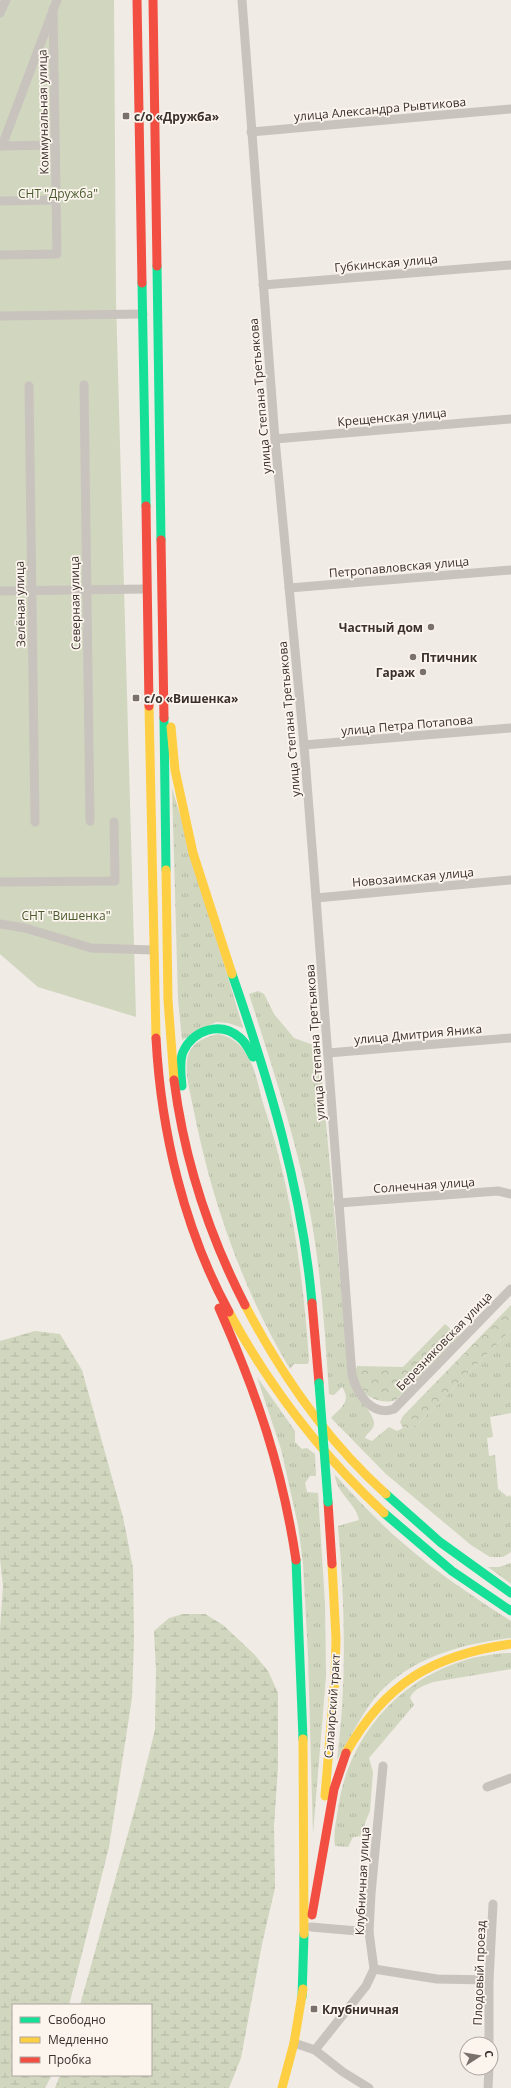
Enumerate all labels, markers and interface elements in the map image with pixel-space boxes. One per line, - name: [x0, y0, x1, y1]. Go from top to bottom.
- street label: Коммунальная улица: [33, 49, 53, 175]
- street label: улица Александра Рывтикова: [293, 93, 467, 125]
- place label: с/о «Дружба»: [134, 108, 219, 125]
- marker: с/о «Дружба»: [121, 111, 131, 121]
- park label: СНТ "Дружба": [18, 185, 98, 202]
- street label: Губкинская улица: [334, 250, 438, 276]
- street label: улица Степана Третьякова: [245, 317, 275, 475]
- street label: Крещенская улица: [337, 404, 447, 430]
- street label: Петропавловская улица: [328, 552, 470, 582]
- street label: Северная улица: [66, 556, 84, 650]
- street label: Зелёная улица: [11, 561, 29, 647]
- place label: Частный дом: [339, 619, 423, 636]
- marker: Частный дом: [426, 622, 436, 632]
- street label: улица Степана Третьякова: [274, 640, 304, 798]
- place label: Птичник: [421, 649, 478, 666]
- marker: Птичник: [408, 652, 418, 662]
- place label: Гараж: [376, 664, 416, 681]
- marker: Гараж: [418, 667, 428, 677]
- place label: с/о «Вишенка»: [144, 690, 239, 707]
- marker: с/о «Вишенка»: [131, 693, 141, 703]
- street label: улица Петра Потапова: [340, 711, 474, 739]
- street label: Новозаимская улица: [351, 863, 475, 891]
- park label: СНТ "Вишенка": [22, 907, 110, 924]
- street label: улица Степана Третьякова: [301, 963, 329, 1121]
- street label: улица Дмитрия Яника: [353, 1020, 483, 1048]
- street label: Солнечная улица: [373, 1173, 475, 1197]
- street label: Березняковская улица: [392, 1288, 496, 1394]
- street label: Салаирский тракт: [320, 1653, 344, 1759]
- street label: Клубничная улица: [351, 1826, 373, 1936]
- street label: Плодовый проезд: [469, 1920, 489, 2026]
- place label: Клубничная: [322, 2001, 399, 2018]
- legend: [12, 2004, 152, 2076]
- marker: Клубничная: [309, 2004, 319, 2014]
- text: Свободно: [48, 2011, 106, 2028]
- text: Медленно: [48, 2031, 108, 2048]
- north arrow: [459, 2036, 499, 2076]
- text: С: [481, 2049, 497, 2059]
- text: Пробка: [48, 2051, 91, 2068]

